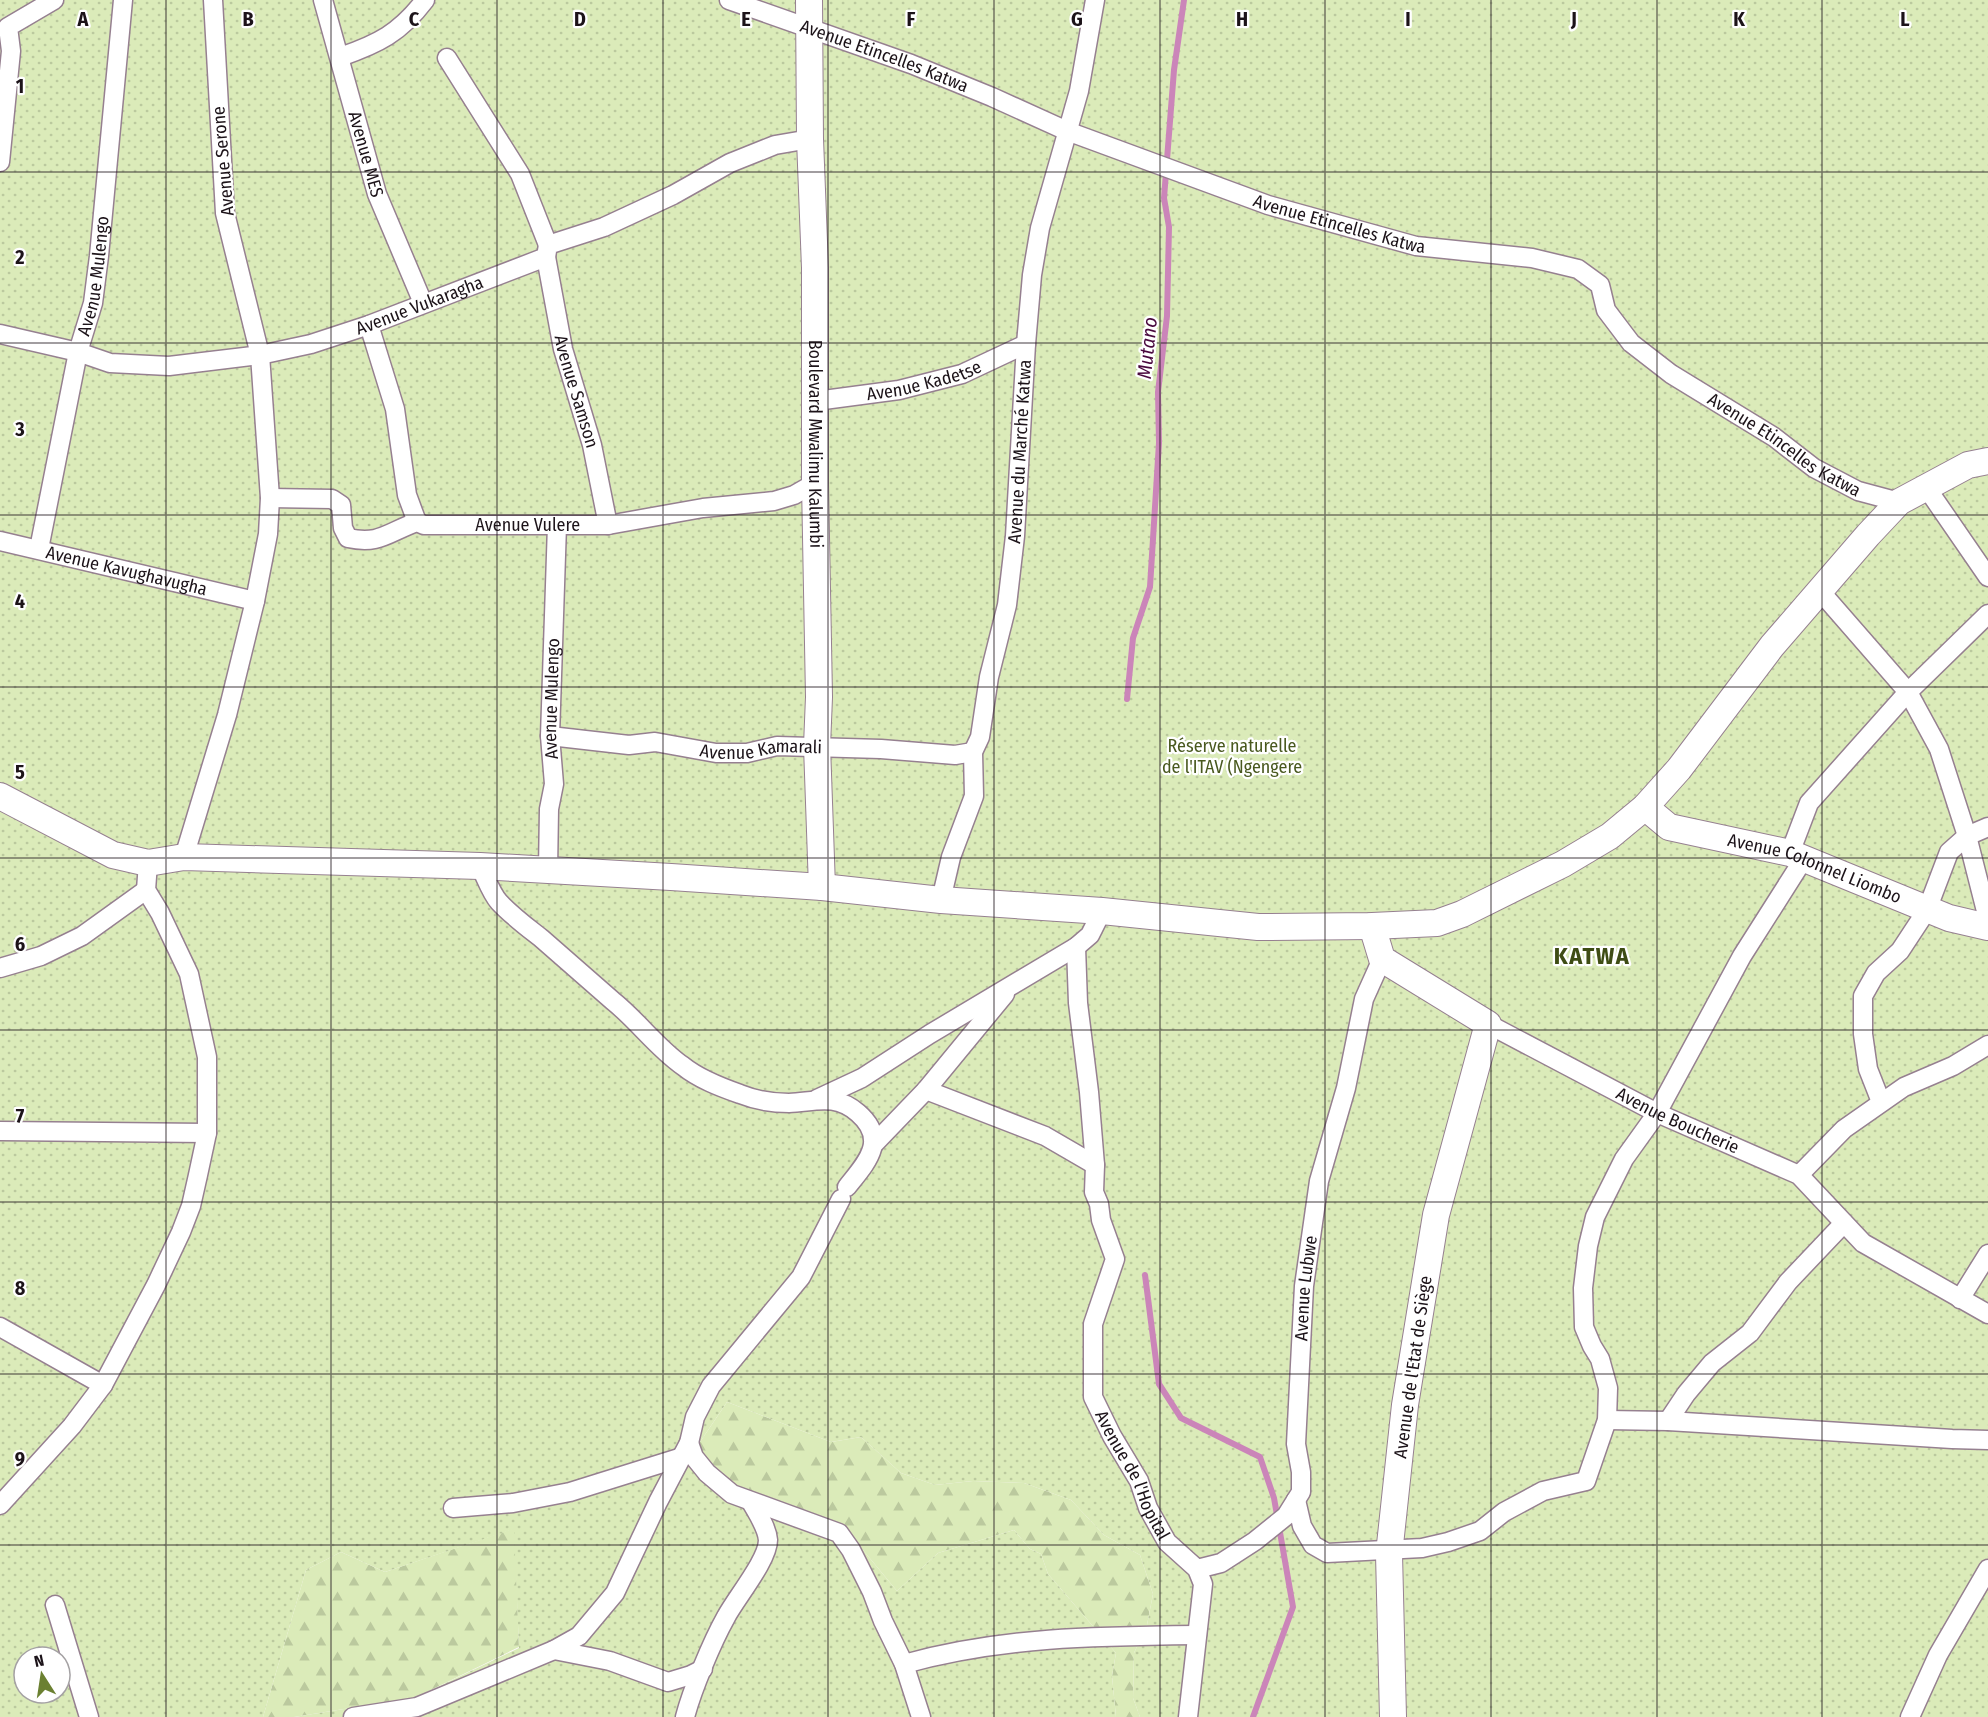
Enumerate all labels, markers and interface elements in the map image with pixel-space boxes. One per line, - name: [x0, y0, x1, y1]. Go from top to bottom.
- text: A: [77, 7, 90, 31]
- text: B: [242, 7, 254, 31]
- text: C: [409, 7, 420, 31]
- text: D: [574, 7, 586, 31]
- text: E: [741, 7, 751, 31]
- text: F: [907, 7, 916, 31]
- text: G: [1071, 7, 1083, 31]
- text: H: [1236, 7, 1248, 31]
- text: I: [1405, 7, 1411, 31]
- text: J: [1570, 7, 1577, 31]
- text: K: [1733, 7, 1745, 31]
- text: L: [1900, 7, 1910, 31]
- street label: Avenue Etincelles Katwa: [797, 15, 972, 97]
- text: 1: [16, 74, 24, 98]
- street label: Avenue Serone: [207, 105, 239, 217]
- street label: Avenue MES: [343, 109, 388, 200]
- street label: Avenue Etincelles Katwa: [1250, 190, 1427, 258]
- street label: Avenue Mulengo: [73, 215, 114, 338]
- text: 2: [14, 245, 25, 269]
- street label: Avenue Vukaragha: [353, 271, 487, 340]
- water label: Mutano: [1132, 316, 1162, 380]
- street label: Avenue Samson: [550, 333, 603, 451]
- street label: Boulevard Mwalimu Kalumbi: [804, 340, 827, 548]
- street label: Avenue Kadetse: [865, 355, 985, 405]
- street label: Avenue du Marché Katwa: [1003, 359, 1036, 544]
- street label: Avenue Etincelles Katwa: [1704, 388, 1865, 502]
- text: 3: [14, 417, 25, 441]
- street label: Avenue Vulere: [475, 514, 580, 536]
- street label: Avenue Kavughavugha: [44, 541, 209, 600]
- text: 4: [15, 589, 25, 613]
- street label: Avenue Mulengo: [539, 638, 564, 760]
- street label: Avenue Kamarali: [698, 735, 822, 764]
- park label: Réserve naturelle de l'ITAV (Ngengere: [1162, 735, 1302, 778]
- text: 5: [15, 760, 25, 784]
- street label: Avenue Colonnel Liombo: [1726, 829, 1905, 908]
- text: 6: [15, 932, 25, 956]
- district label: KATWA: [1554, 942, 1630, 970]
- street label: Avenue Boucherie: [1612, 1083, 1743, 1159]
- text: 7: [16, 1104, 25, 1128]
- street label: Avenue Lubwe: [1290, 1234, 1322, 1341]
- street label: Avenue de l'Etat de Siège: [1389, 1274, 1437, 1460]
- text: 8: [15, 1276, 26, 1300]
- street label: Avenue de l'Hopital: [1090, 1407, 1175, 1544]
- text: 9: [15, 1447, 25, 1471]
- north arrow: [12, 1645, 72, 1705]
- text: N: [32, 1651, 46, 1671]

